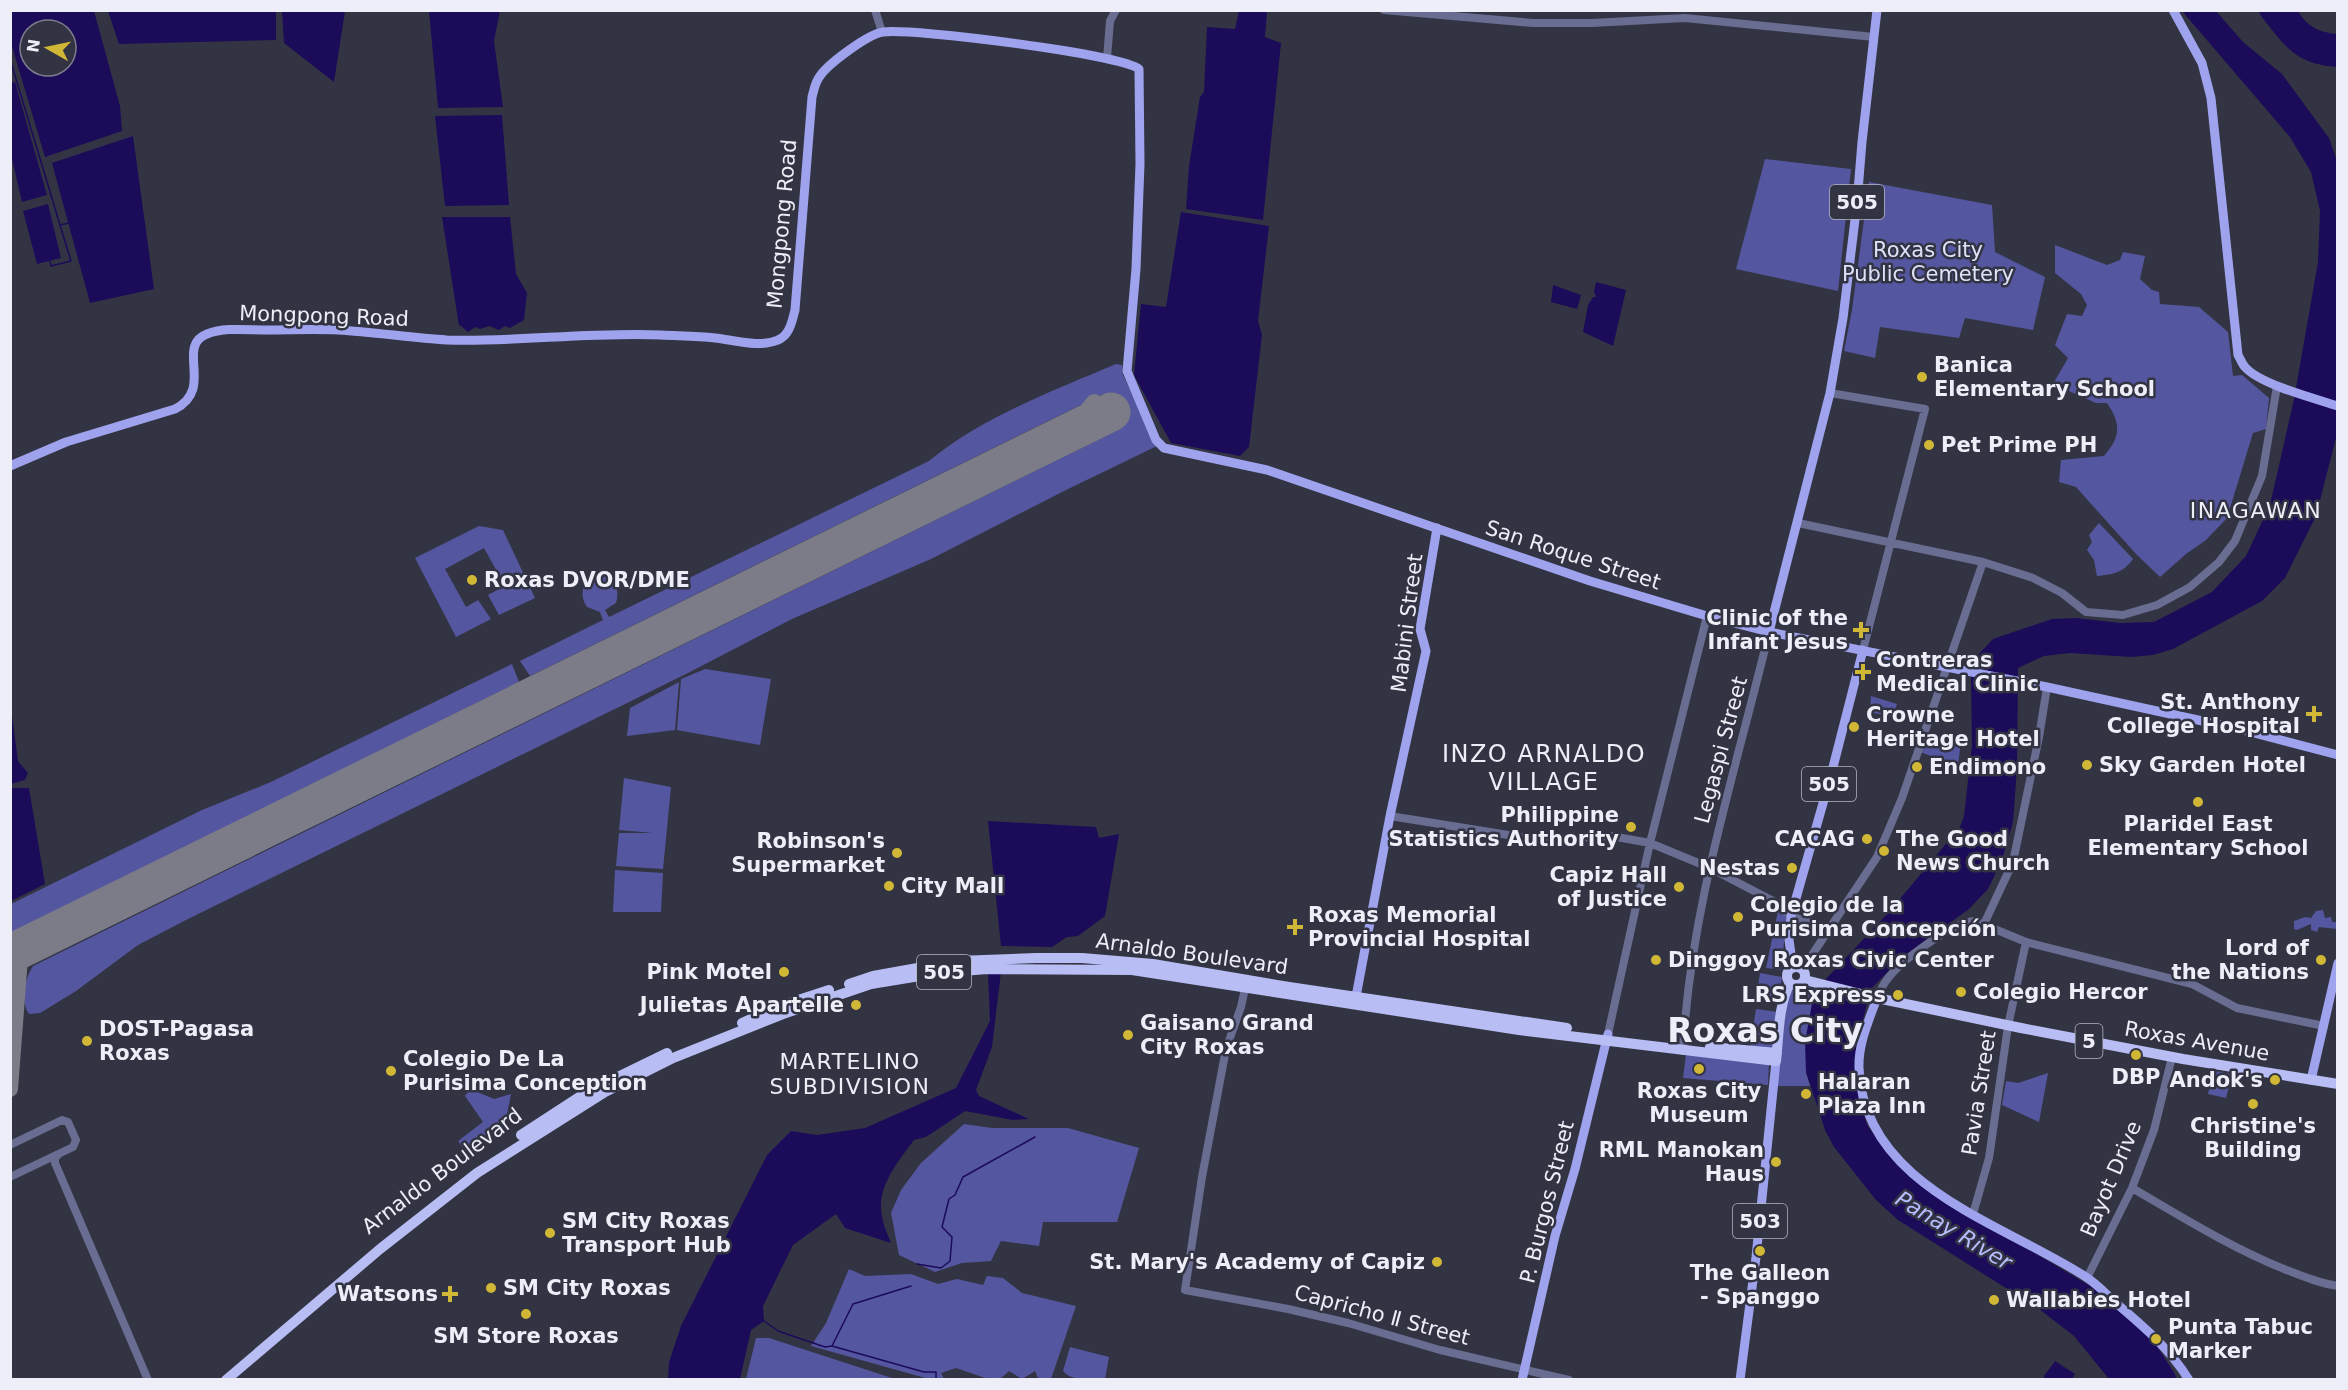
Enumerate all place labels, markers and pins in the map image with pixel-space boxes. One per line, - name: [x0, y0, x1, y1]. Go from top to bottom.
- place label: Banica Elementary School: [1934, 353, 2155, 401]
- marker: Banica Elementary School: [1915, 370, 1929, 384]
- place label: Pet Prime PH: [1941, 433, 2097, 457]
- marker: Pet Prime PH: [1922, 438, 1936, 452]
- place label: Roxas DVOR/DME: [484, 568, 690, 592]
- marker: Roxas DVOR/DME: [465, 573, 479, 587]
- place label: Clinic of the Infant Jesus: [1706, 606, 1848, 654]
- marker: Clinic of the Infant Jesus: [1852, 621, 1870, 639]
- place label: Contreras Medical Clinic: [1876, 648, 2039, 696]
- marker: Contreras Medical Clinic: [1854, 663, 1872, 681]
- place label: St. Anthony College Hospital: [2107, 690, 2300, 738]
- place label: Crowne Heritage Hotel: [1866, 703, 2040, 751]
- marker: St. Anthony College Hospital: [2305, 705, 2323, 723]
- marker: Crowne Heritage Hotel: [1847, 720, 1861, 734]
- place label: Sky Garden Hotel: [2099, 753, 2306, 777]
- place label: Endimono: [1929, 755, 2046, 779]
- marker: Sky Garden Hotel: [2080, 758, 2094, 772]
- marker: Endimono: [1910, 760, 1924, 774]
- marker: Plaridel East Elementary School: [2191, 795, 2205, 809]
- place label: Philippine Statistics Authority: [1389, 803, 1619, 851]
- place label: Plaridel East Elementary School: [2087, 812, 2309, 860]
- marker: Philippine Statistics Authority: [1624, 820, 1638, 834]
- place label: CACAG: [1774, 827, 1855, 851]
- place label: The Good News Church: [1896, 827, 2050, 875]
- place label: Robinson's Supermarket: [731, 829, 885, 877]
- marker: CACAG: [1860, 832, 1874, 846]
- marker: The Good News Church: [1877, 844, 1891, 858]
- marker: Robinson's Supermarket: [890, 846, 904, 860]
- place label: Nestas: [1699, 856, 1780, 880]
- marker: Nestas: [1785, 861, 1799, 875]
- place label: Capiz Hall of Justice: [1550, 863, 1667, 911]
- place label: City Mall: [901, 874, 1004, 898]
- marker: City Mall: [882, 879, 896, 893]
- marker: Capiz Hall of Justice: [1672, 880, 1686, 894]
- place label: Colegio de la Purisima Concepción: [1750, 893, 1997, 941]
- place label: Roxas Memorial Provincial Hospital: [1308, 903, 1530, 951]
- marker: Colegio de la Purisima Concepción: [1731, 910, 1745, 924]
- marker: Roxas Memorial Provincial Hospital: [1286, 918, 1304, 936]
- place label: Lord of the Nations: [2172, 936, 2310, 984]
- place label: Dinggoy Roxas Civic Center: [1668, 948, 1994, 972]
- marker: Dinggoy Roxas Civic Center: [1649, 953, 1663, 967]
- marker: Lord of the Nations: [2314, 953, 2328, 967]
- place label: Pink Motel: [646, 960, 772, 984]
- marker: Pink Motel: [777, 965, 791, 979]
- place label: Colegio Hercor: [1973, 980, 2148, 1004]
- place label: LRS Express: [1741, 983, 1886, 1007]
- marker: Colegio Hercor: [1954, 985, 1968, 999]
- marker: LRS Express: [1891, 988, 1905, 1002]
- place label: Julietas Apartelle: [638, 993, 844, 1017]
- marker: Julietas Apartelle: [849, 998, 863, 1012]
- place label: Gaisano Grand City Roxas: [1140, 1011, 1314, 1059]
- place label: DOST-Pagasa Roxas: [99, 1017, 254, 1065]
- marker: Gaisano Grand City Roxas: [1121, 1028, 1135, 1042]
- marker: DOST-Pagasa Roxas: [80, 1034, 94, 1048]
- place label: Colegio De La Purisima Conception: [403, 1047, 647, 1095]
- marker: DBP: [2129, 1048, 2143, 1062]
- marker: Roxas City Museum: [1692, 1062, 1706, 1076]
- marker: Colegio De La Purisima Conception: [384, 1064, 398, 1078]
- place label: DBP: [2112, 1065, 2160, 1089]
- place label: Andok's: [2169, 1068, 2263, 1092]
- place label: Halaran Plaza Inn: [1818, 1070, 1926, 1118]
- marker: Andok's: [2268, 1073, 2282, 1087]
- place label: Roxas City Museum: [1637, 1079, 1762, 1127]
- marker: Halaran Plaza Inn: [1799, 1087, 1813, 1101]
- marker: Christine's Building: [2246, 1097, 2260, 1111]
- place label: Christine's Building: [2190, 1114, 2316, 1162]
- place label: RML Manokan Haus: [1599, 1138, 1764, 1186]
- marker: RML Manokan Haus: [1769, 1155, 1783, 1169]
- place label: SM City Roxas Transport Hub: [562, 1209, 731, 1257]
- marker: SM City Roxas Transport Hub: [543, 1226, 557, 1240]
- marker: The Galleon - Spanggo: [1753, 1244, 1767, 1258]
- place label: St. Mary's Academy of Capiz: [1089, 1250, 1425, 1274]
- marker: St. Mary's Academy of Capiz: [1430, 1255, 1444, 1269]
- place label: The Galleon - Spanggo: [1690, 1261, 1830, 1309]
- place label: SM City Roxas: [503, 1276, 671, 1300]
- marker: SM City Roxas: [484, 1281, 498, 1295]
- place label: Watsons: [337, 1282, 438, 1306]
- marker: Watsons: [443, 1287, 457, 1301]
- place label: Wallabies Hotel: [2006, 1288, 2191, 1312]
- marker: Wallabies Hotel: [1987, 1293, 2001, 1307]
- marker: SM Store Roxas: [519, 1307, 533, 1321]
- place label: Punta Tabuc Marker: [2168, 1315, 2313, 1363]
- place label: SM Store Roxas: [433, 1324, 619, 1348]
- marker: Punta Tabuc Marker: [2149, 1332, 2163, 1346]

